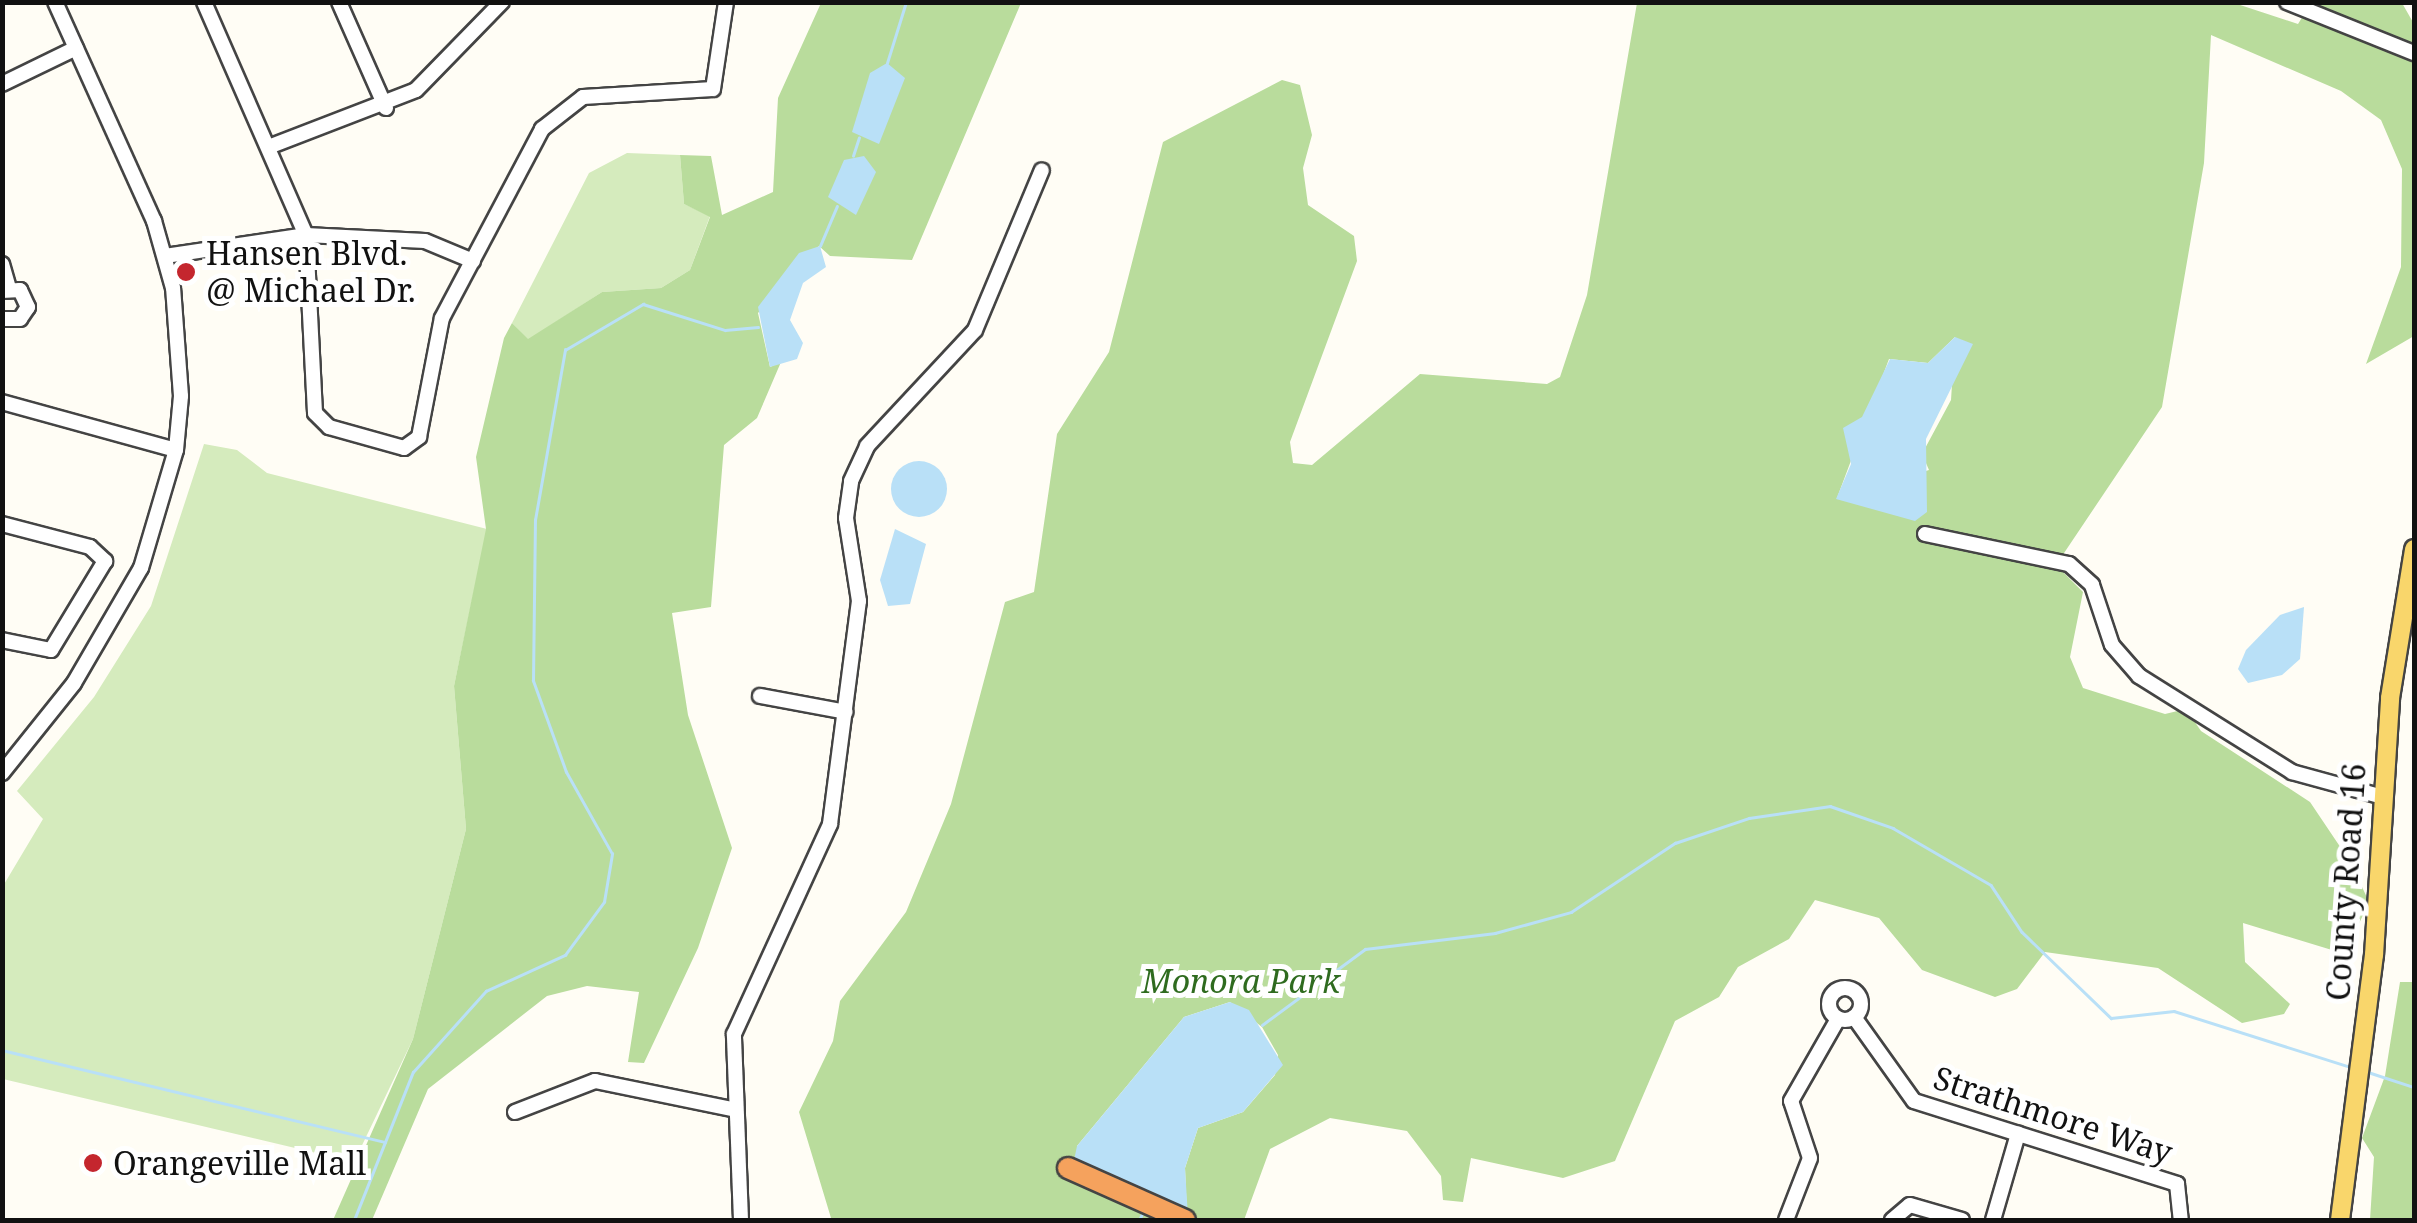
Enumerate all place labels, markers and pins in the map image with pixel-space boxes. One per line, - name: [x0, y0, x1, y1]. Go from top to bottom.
- place label: Hansen Blvd. @ Michael Dr.: [206, 235, 416, 310]
- marker: Hansen Blvd. @ Michael Dr.: [175, 261, 197, 283]
- place label: Orangeville Mall: [113, 1144, 366, 1182]
- marker: Orangeville Mall: [82, 1152, 104, 1174]

